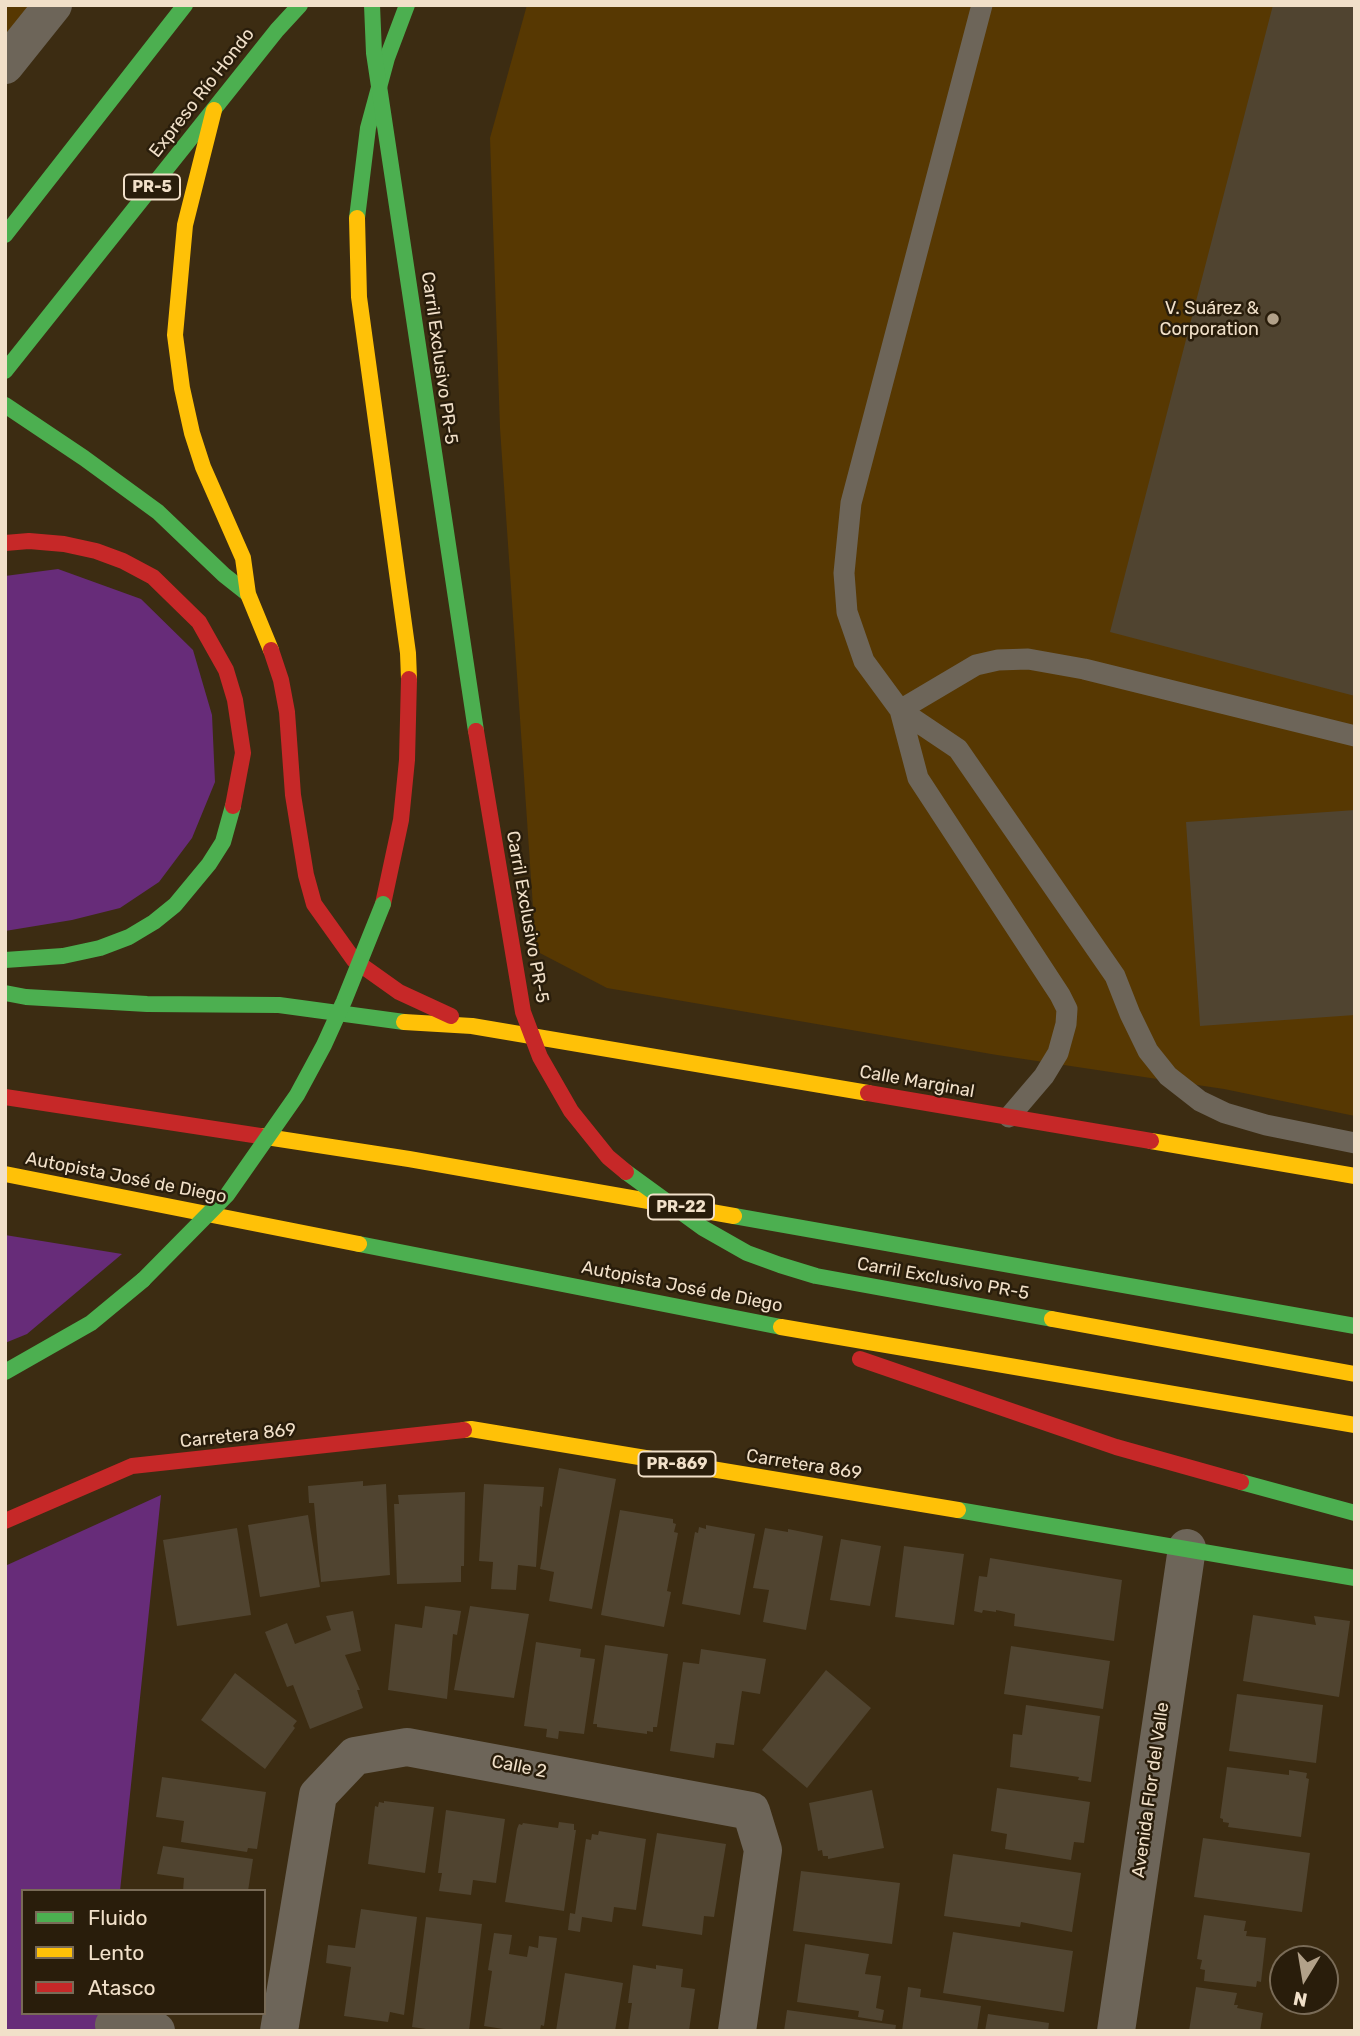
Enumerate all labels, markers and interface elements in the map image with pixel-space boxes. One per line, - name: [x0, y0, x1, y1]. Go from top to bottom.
- street label: Expreso Río Hondo: [145, 24, 259, 162]
- road number: PR-5: [124, 174, 180, 200]
- street label: Carril Exclusivo PR-5: [416, 270, 462, 446]
- place label: V. Suárez & Corporation: [1160, 298, 1259, 340]
- marker: V. Suárez & Corporation: [1265, 311, 1281, 327]
- street label: Carril Exclusivo PR-5: [501, 829, 553, 1005]
- street label: Calle Marginal: [858, 1061, 976, 1103]
- street label: Autopista José de Diego: [24, 1148, 228, 1208]
- road number: PR-22: [648, 1194, 714, 1219]
- street label: Carril Exclusivo PR-5: [855, 1253, 1031, 1305]
- street label: Autopista José de Diego: [580, 1257, 784, 1317]
- street label: Carretera 869: [179, 1419, 297, 1453]
- street label: Carretera 869: [745, 1445, 863, 1485]
- road number: PR-869: [638, 1452, 716, 1476]
- street label: Avenida Flor del Valle: [1128, 1701, 1174, 1879]
- street label: Calle 2: [490, 1751, 548, 1783]
- legend: [21, 1889, 266, 2015]
- text: Fluido: [88, 1905, 148, 1930]
- text: Lento: [88, 1940, 144, 1965]
- north arrow: [1269, 1945, 1339, 2015]
- text: Atasco: [88, 1975, 156, 2000]
- text: N: [1291, 1987, 1309, 2012]

